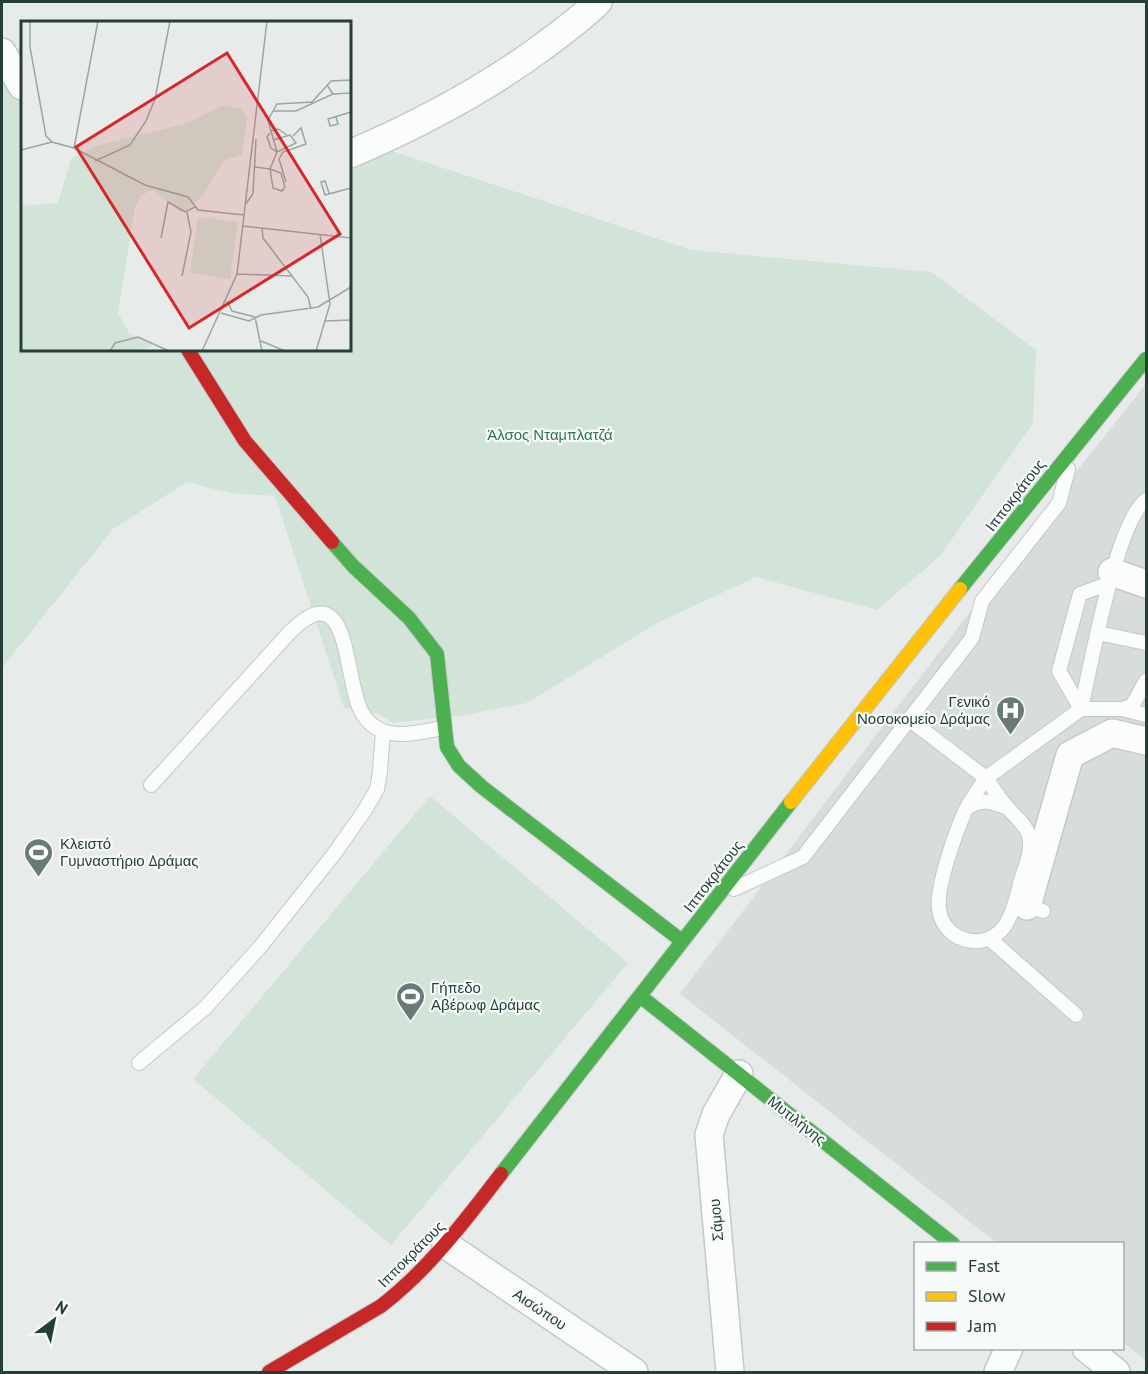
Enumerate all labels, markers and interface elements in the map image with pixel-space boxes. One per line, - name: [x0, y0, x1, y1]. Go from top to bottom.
- inset map: [21, 21, 351, 351]
- park label: Άλσος Νταμπλατζά: [487, 425, 613, 444]
- street label: Ιπποκράτους: [981, 455, 1049, 535]
- place label: Γενικό Νοσοκομείο Δράμας: [857, 692, 990, 728]
- hospital icon: Γενικό Νοσοκομείο Δράμας: [995, 694, 1027, 736]
- place label: Κλειστό Γυμναστήριο Δράμας: [60, 834, 199, 870]
- sports icon: Κλειστό Γυμναστήριο Δράμας: [23, 836, 55, 878]
- street label: Ιπποκράτους: [679, 836, 747, 916]
- place label: Γήπεδο Αβέρωφ Δράμας: [431, 978, 540, 1014]
- sports icon: Γήπεδο Αβέρωφ Δράμας: [394, 980, 426, 1022]
- street label: Μυτιλήνης: [764, 1091, 830, 1149]
- street label: Σάμου: [705, 1198, 727, 1242]
- street label: Ιπποκράτους: [374, 1217, 448, 1291]
- legend: [914, 1242, 1124, 1350]
- text: Fast: [968, 1254, 1000, 1277]
- street label: Αισώπου: [509, 1284, 571, 1334]
- text: Slow: [968, 1284, 1006, 1307]
- north arrow: [24, 1290, 84, 1350]
- text: N: [52, 1296, 72, 1319]
- text: Jam: [967, 1314, 997, 1337]

